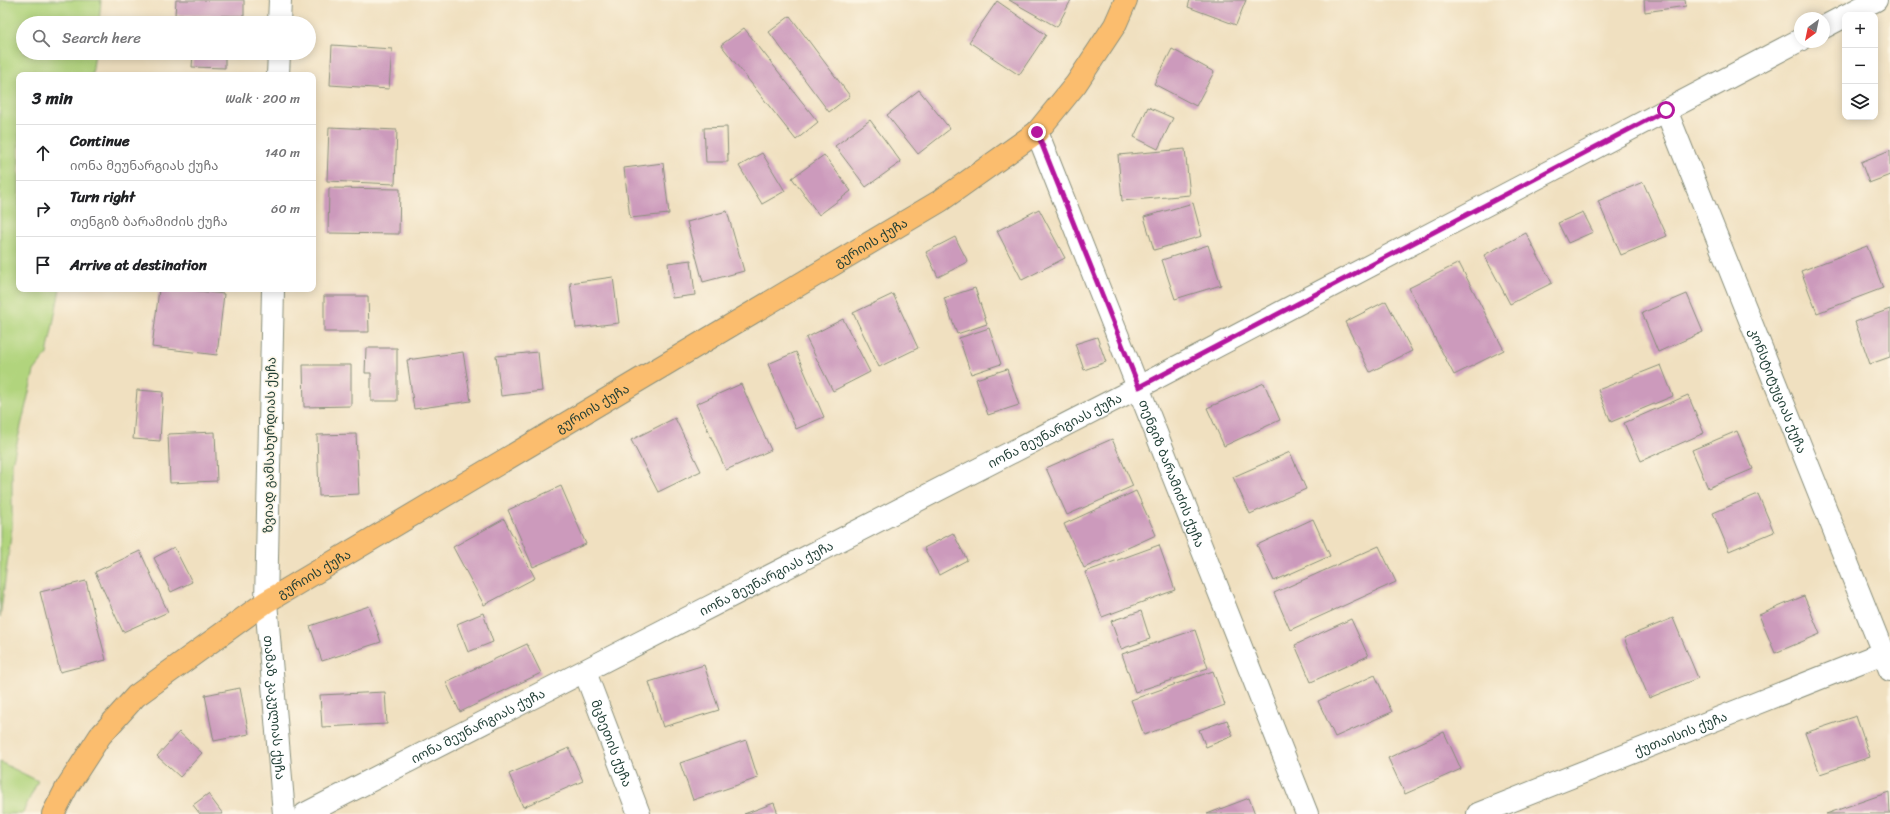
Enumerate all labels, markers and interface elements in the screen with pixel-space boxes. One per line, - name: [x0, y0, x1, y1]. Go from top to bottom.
- north arrow: [1794, 12, 1830, 48]
- map controls: [1842, 12, 1878, 120]
- button: +: [1842, 12, 1878, 48]
- search box: [16, 16, 316, 60]
- text: Search here: [62, 25, 141, 51]
- icon: search: [30, 27, 52, 49]
- button: −: [1842, 48, 1878, 84]
- text: 3 min: [32, 83, 73, 113]
- button: layers: [1842, 84, 1878, 120]
- text: Walk · 200 m: [225, 87, 300, 110]
- route start: [1657, 101, 1675, 119]
- route end: [1028, 123, 1046, 141]
- text: Continue: [70, 128, 130, 154]
- text: 140 m: [265, 141, 300, 164]
- icon: ahead: [32, 142, 54, 164]
- text: იონა მეუნარგიას ქუჩა: [70, 154, 218, 177]
- text: Turn right: [70, 184, 135, 210]
- text: 60 m: [271, 197, 300, 220]
- icon: right: [32, 198, 54, 220]
- text: თენგიზ ბარამიძის ქუჩა: [70, 210, 228, 233]
- street label: გურიის ქუჩა: [830, 212, 912, 274]
- text: Arrive at destination: [70, 252, 207, 278]
- icon: arrive: [32, 254, 54, 276]
- street label: კონსტიტუციას ქუჩა: [1742, 324, 1813, 457]
- street label: ზვიად გამსახურდიას ქუჩა: [256, 357, 283, 533]
- street label: გურიის ქუჩა: [551, 377, 634, 439]
- street label: იონა მეუნარგიას ქუჩა: [983, 387, 1126, 475]
- street label: თენგიზ ბარამიძის ქუჩა: [1132, 396, 1211, 551]
- street label: იონა მეუნარგიას ქუჩა: [695, 534, 838, 622]
- street label: გურიის ქუჩა: [273, 543, 355, 605]
- street label: თამაზ კაკულიას ქუჩა: [257, 634, 292, 781]
- street label: იონა მეუნარგიას ქუჩა: [407, 682, 549, 770]
- street label: მცხეთის ქუჩა: [584, 696, 639, 790]
- street label: ქუთაისის ქუჩა: [1631, 705, 1731, 763]

